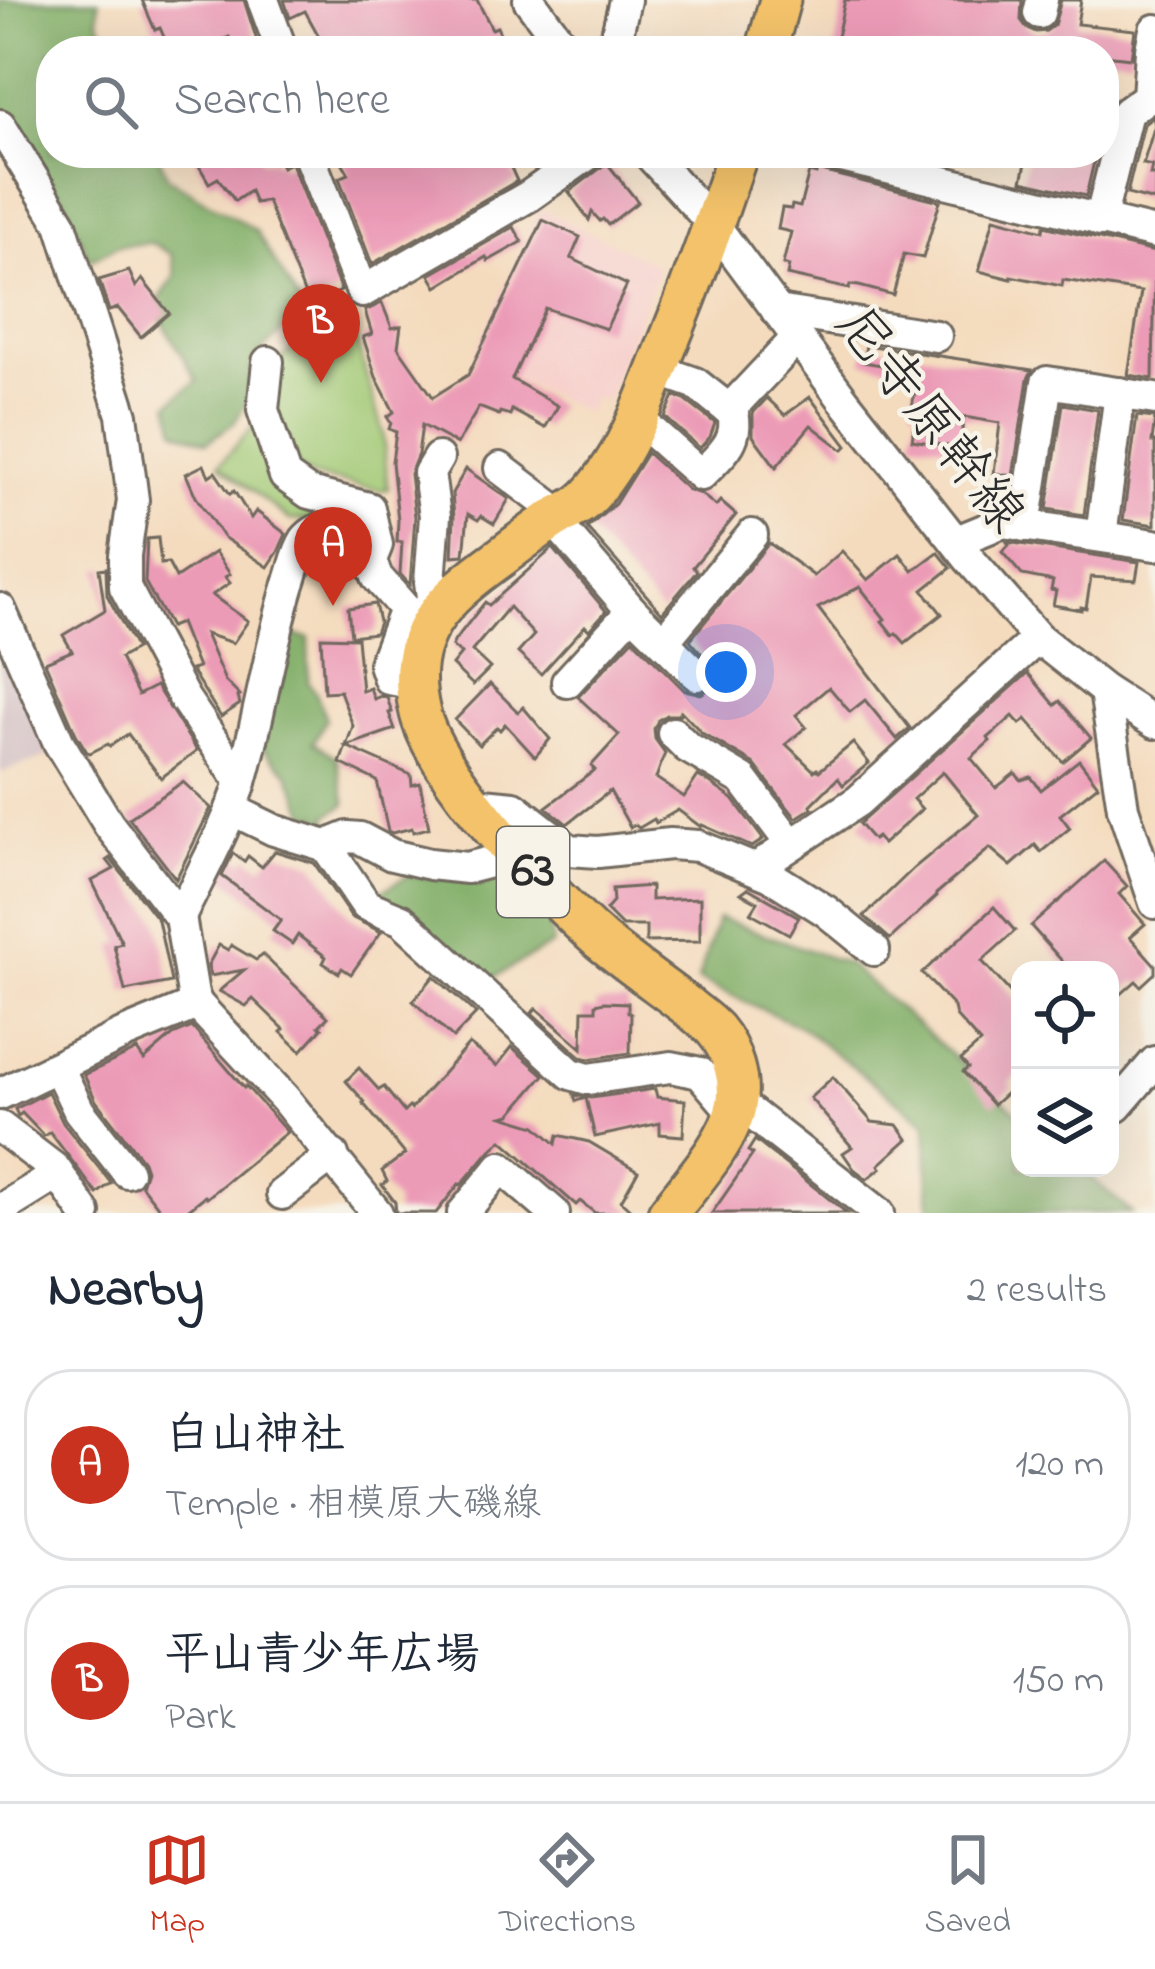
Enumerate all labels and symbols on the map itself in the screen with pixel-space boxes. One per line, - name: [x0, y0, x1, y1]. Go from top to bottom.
- pin: B: [282, 284, 360, 383]
- street label: 尼寺原幹線: [814, 291, 1042, 551]
- pin: A: [294, 507, 372, 606]
- your location: [696, 642, 756, 702]
- road number: 63: [497, 827, 569, 917]

